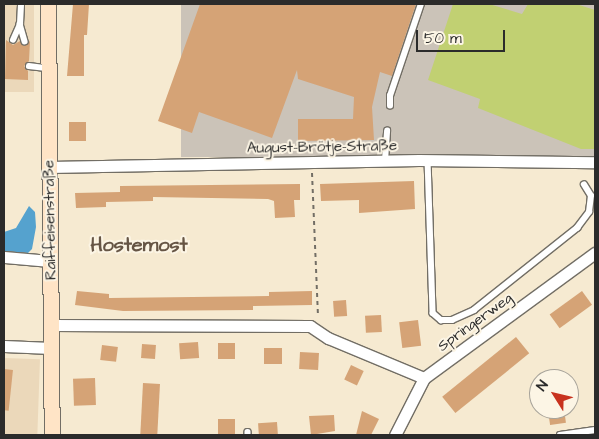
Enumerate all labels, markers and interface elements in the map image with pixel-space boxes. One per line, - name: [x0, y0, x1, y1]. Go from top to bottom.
- scale bar: [419, 20, 508, 52]
- text: 50 m: [424, 28, 462, 49]
- street label: August-Brötje-Straße: [247, 137, 397, 157]
- street label: Raiffeisenstraße: [40, 160, 60, 280]
- district label: Hostemost: [90, 233, 188, 257]
- street label: Springerweg: [434, 289, 516, 355]
- north arrow: [529, 369, 579, 419]
- text: N: [532, 376, 553, 395]

